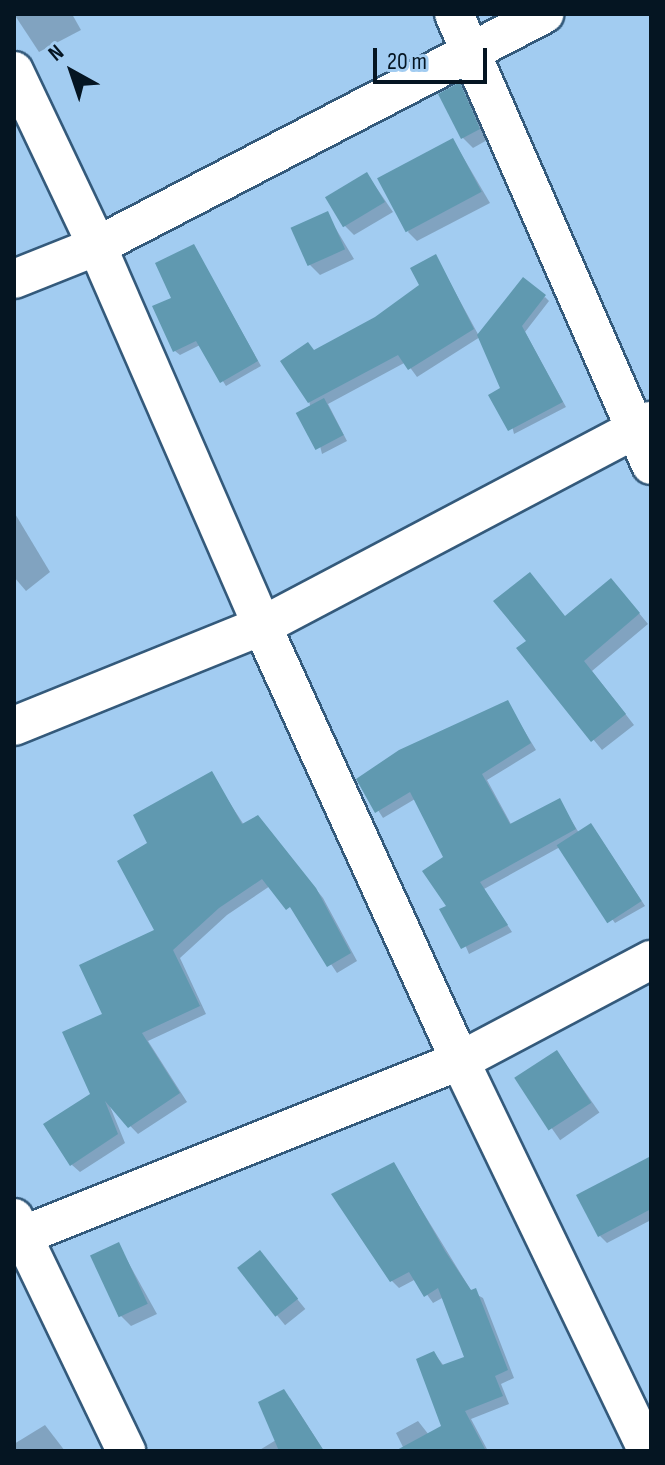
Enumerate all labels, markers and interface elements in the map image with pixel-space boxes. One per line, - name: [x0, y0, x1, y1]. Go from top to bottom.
- north arrow: [32, 32, 112, 112]
- scale bar: [377, 32, 491, 82]
- text: N: [43, 39, 69, 67]
- text: 20 m: [387, 47, 427, 76]

